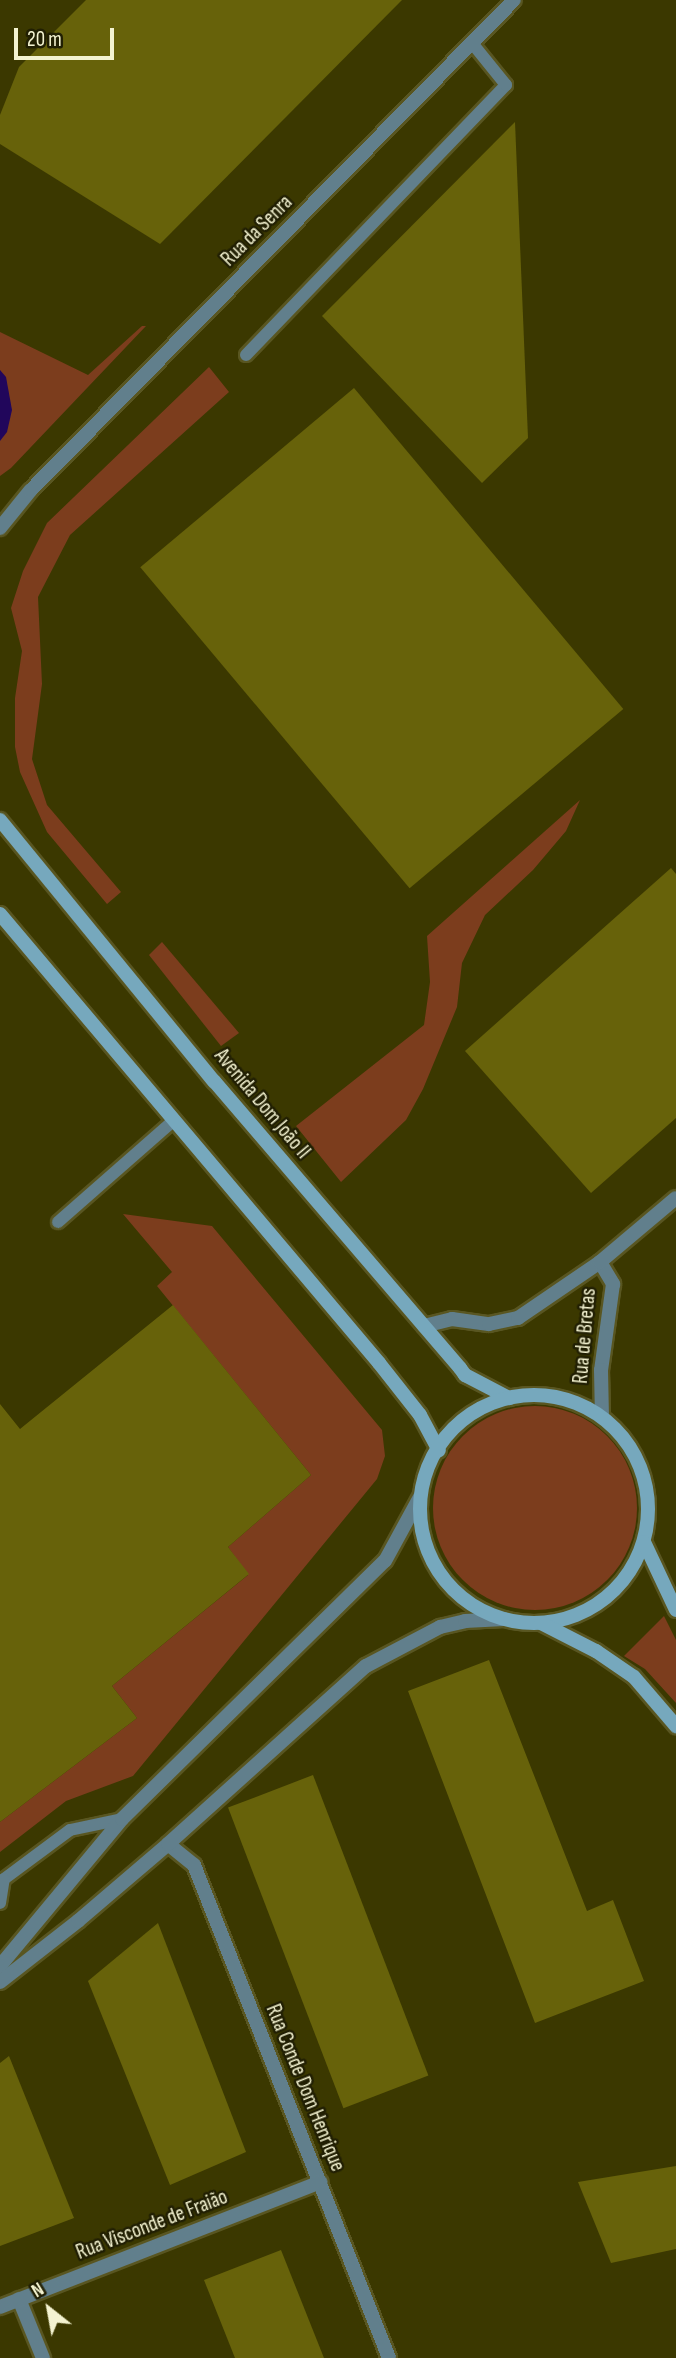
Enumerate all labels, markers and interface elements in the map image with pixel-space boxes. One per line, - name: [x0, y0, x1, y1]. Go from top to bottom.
- scale bar: [18, 14, 117, 58]
- text: 20 m: [27, 27, 62, 52]
- street label: Rua da Senra: [216, 190, 298, 272]
- street label: Avenida Dom João II: [209, 1044, 315, 1164]
- street label: Rua de Bretas: [568, 1287, 602, 1385]
- street label: Rua Conde Dom Henrique: [260, 2001, 350, 2175]
- street label: Rua Visconde de Fraião: [73, 2185, 231, 2265]
- north arrow: [14, 2274, 84, 2344]
- text: N: [28, 2278, 48, 2303]

